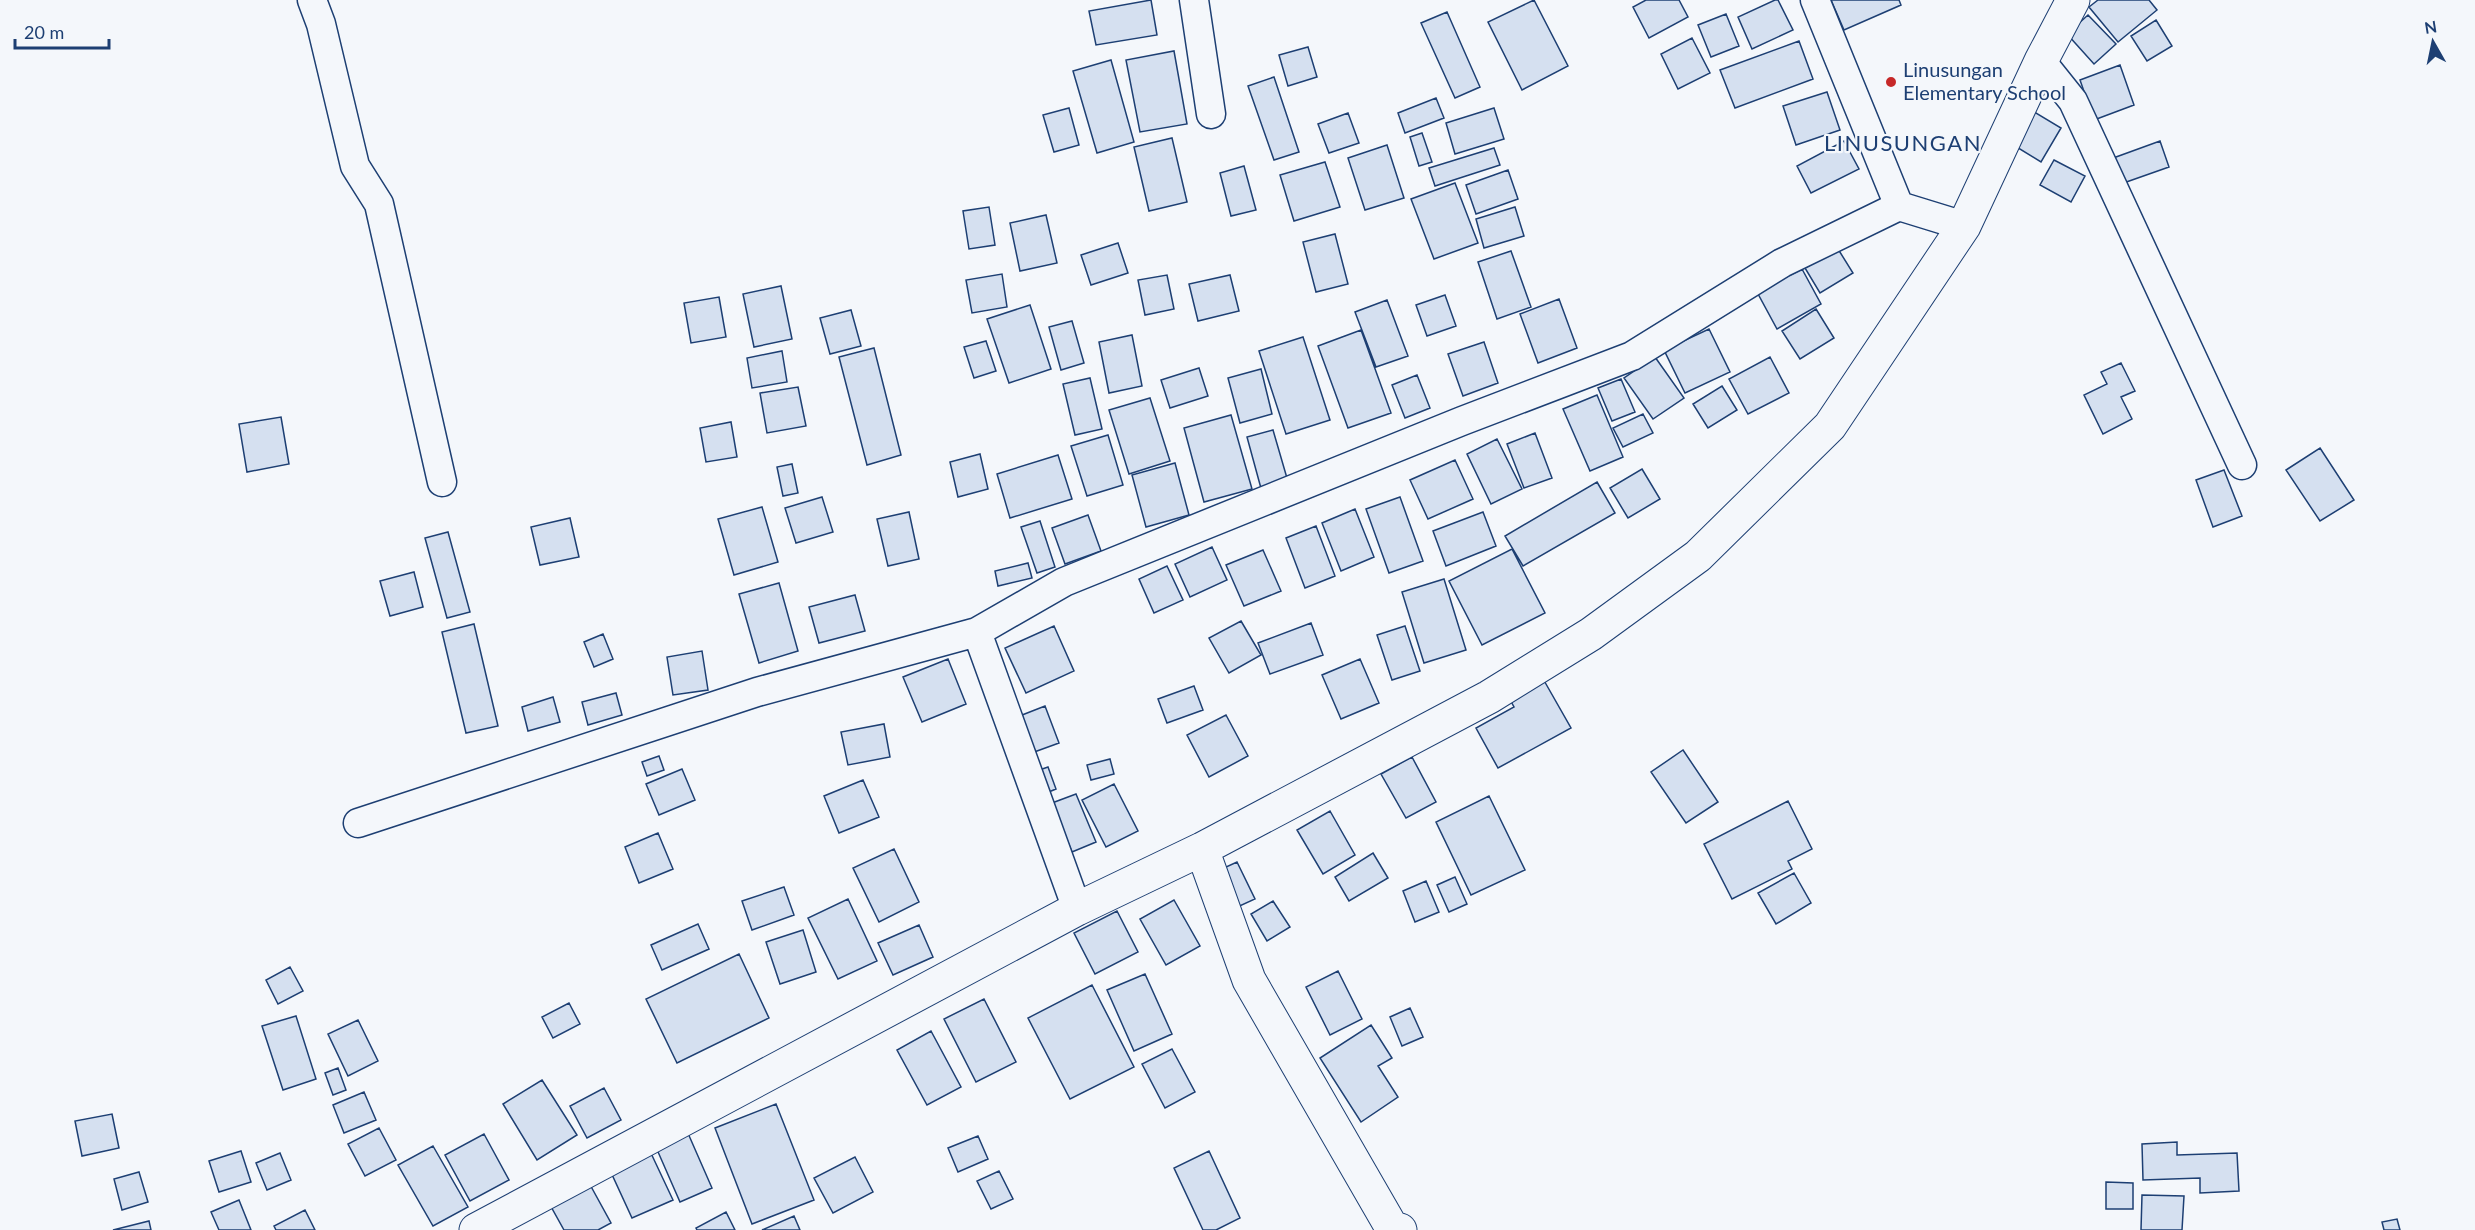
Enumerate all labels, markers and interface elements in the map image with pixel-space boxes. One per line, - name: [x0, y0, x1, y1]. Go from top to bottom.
- scale bar: [15, 12, 110, 50]
- north arrow: [2403, 12, 2463, 72]
- text: N: [2423, 16, 2438, 37]
- text: 20 m: [24, 21, 64, 43]
- place label: Linusungan Elementary School: [1903, 57, 2066, 104]
- marker: Linusungan Elementary School: [1884, 75, 1898, 89]
- district label: LINUSUNGAN: [1824, 129, 1982, 156]

